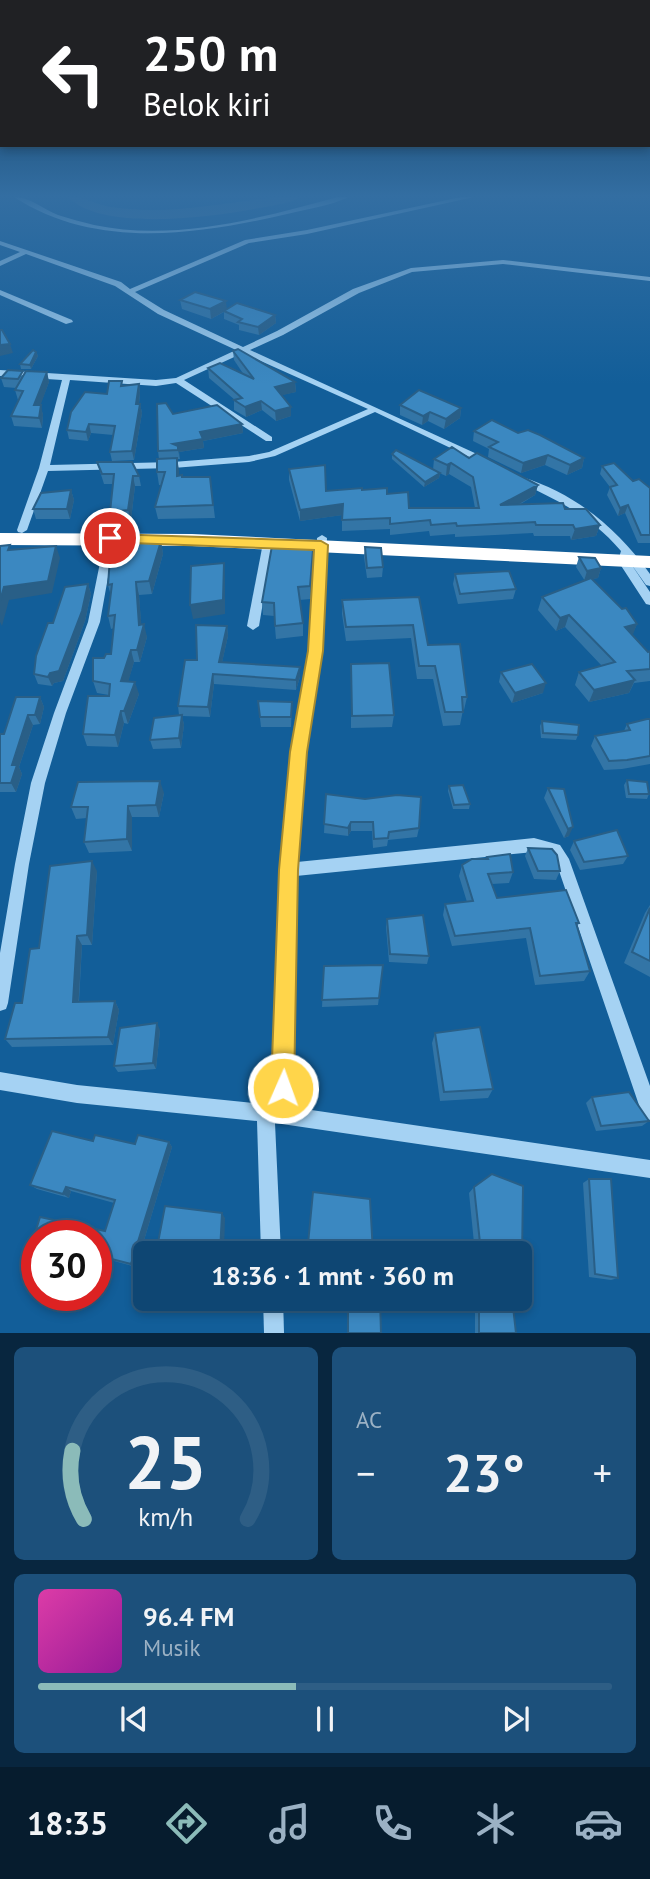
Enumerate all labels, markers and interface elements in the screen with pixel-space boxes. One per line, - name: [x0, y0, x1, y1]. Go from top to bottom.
- text: 250 m: [143, 21, 278, 85]
- icon: left: [28, 28, 119, 119]
- text: Belok kiri: [143, 83, 271, 125]
- pin: [80, 508, 140, 568]
- icon: arrive: [91, 519, 129, 557]
- position arrow: [246, 1051, 320, 1125]
- speed limit sign: 30: [21, 1220, 112, 1311]
- text: 18:36 · 1 mnt · 360 m: [211, 1259, 454, 1292]
- text: AC: [356, 1405, 382, 1434]
- text: 25: [125, 1416, 207, 1510]
- text: 23°: [443, 1439, 525, 1506]
- text: −: [356, 1448, 375, 1497]
- text: +: [593, 1448, 612, 1497]
- text: km/h: [139, 1501, 193, 1533]
- text: 96.4 FM: [143, 1600, 234, 1633]
- text: Musik: [143, 1633, 200, 1662]
- icon: previous: [115, 1700, 153, 1738]
- icon: pause: [306, 1700, 344, 1738]
- icon: next: [497, 1700, 535, 1738]
- icon: directions: [162, 1799, 211, 1848]
- icon: music: [265, 1799, 314, 1848]
- icon: phone: [368, 1799, 417, 1848]
- icon: climate: [471, 1799, 520, 1848]
- icon: car: [574, 1799, 623, 1848]
- text: 18:35: [27, 1802, 108, 1844]

